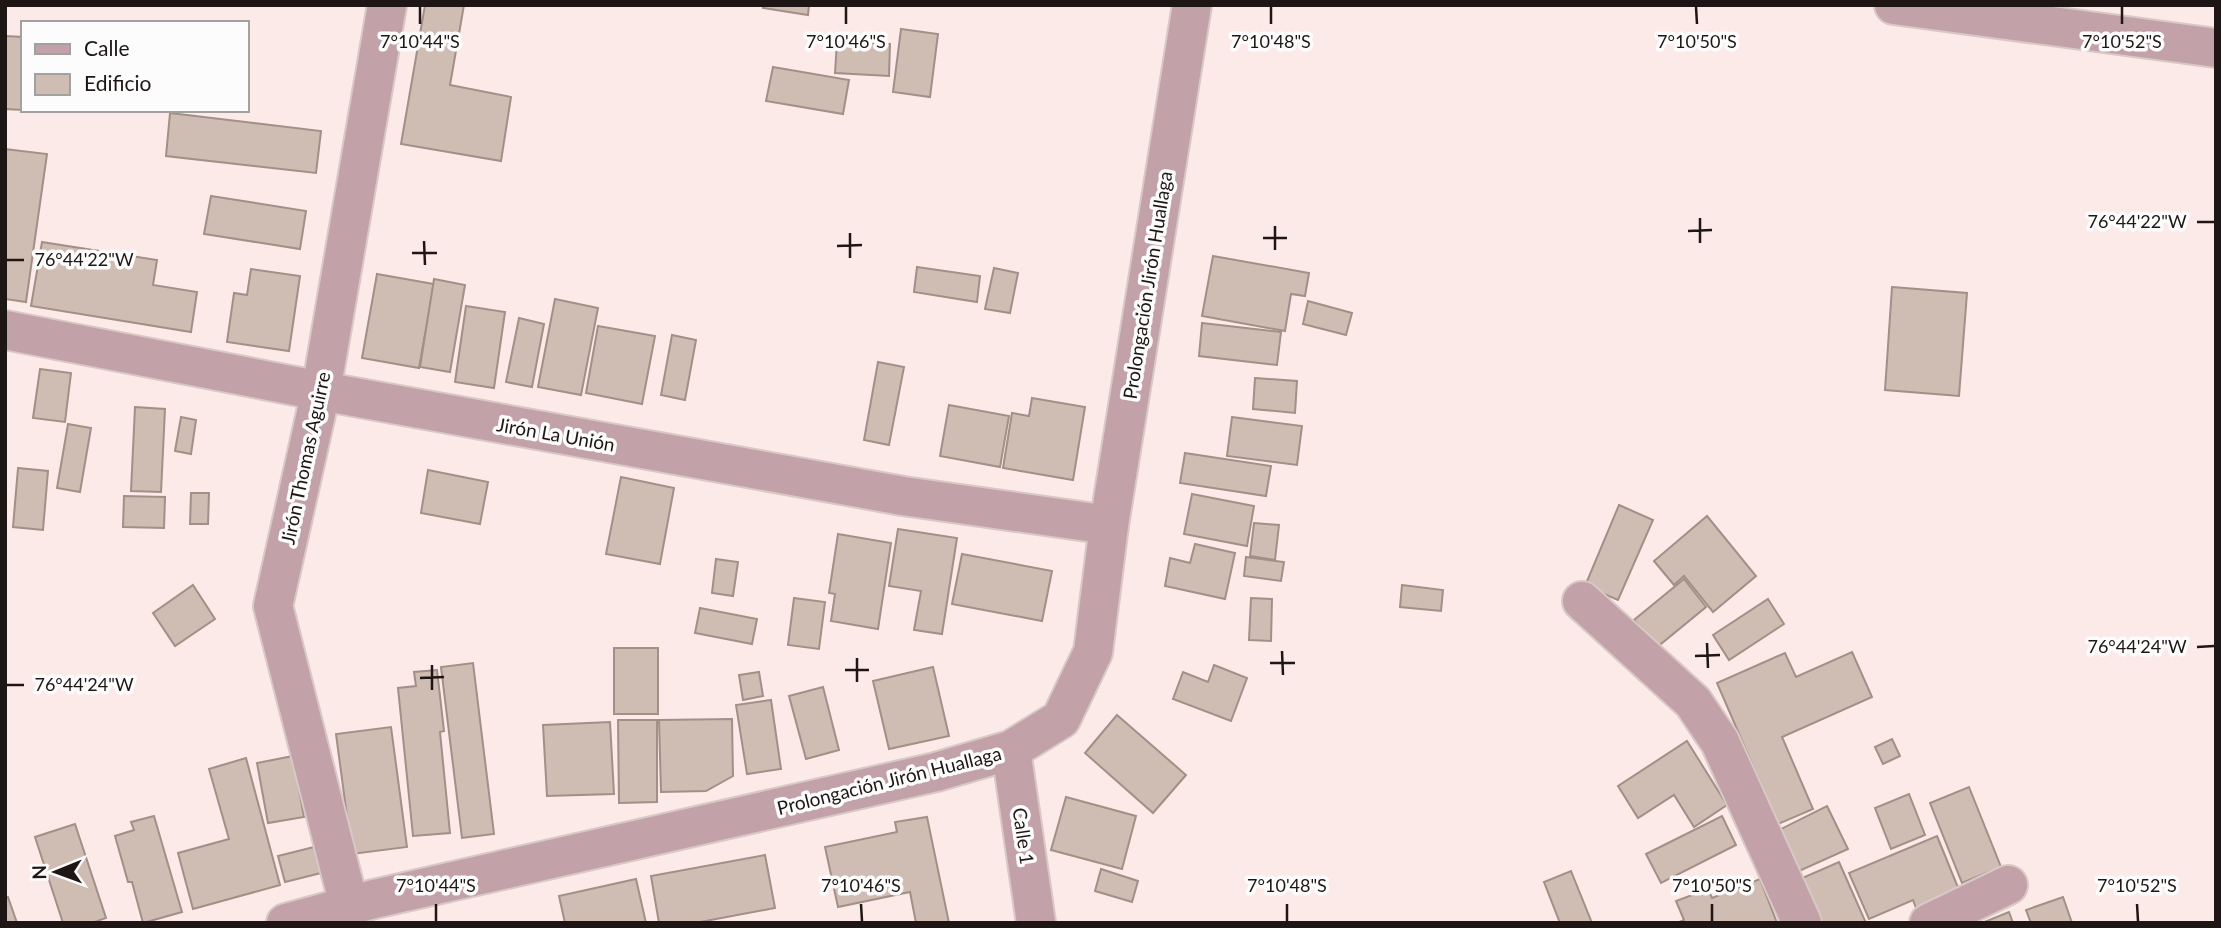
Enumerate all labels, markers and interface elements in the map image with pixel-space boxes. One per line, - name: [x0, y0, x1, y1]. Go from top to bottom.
- legend: [21, 21, 248, 112]
- text: 7°10'44"S: [380, 30, 460, 52]
- text: 7°10'46"S: [806, 30, 886, 52]
- text: 7°10'48"S: [1231, 30, 1311, 52]
- text: 7°10'50"S: [1657, 30, 1737, 52]
- text: 7°10'52"S: [2082, 30, 2162, 52]
- text: Calle: [84, 35, 129, 60]
- text: Edificio: [84, 70, 152, 95]
- street label: Prolongación Jirón Huallaga: [1118, 169, 1176, 401]
- text: 76°44'22"W: [2087, 210, 2187, 232]
- text: 76°44'22"W: [34, 248, 134, 270]
- street label: Jirón Thomas Aguirre: [275, 370, 335, 546]
- street label: Jirón La Unión: [495, 412, 617, 456]
- text: 76°44'24"W: [2087, 635, 2187, 657]
- text: 76°44'24"W: [34, 673, 134, 695]
- street label: Prolongación Jirón Huallaga: [774, 741, 1004, 819]
- street label: Calle 1: [1009, 806, 1039, 866]
- north arrow: [21, 837, 91, 907]
- text: N: [27, 865, 50, 880]
- text: 7°10'44"S: [396, 874, 476, 896]
- text: 7°10'46"S: [821, 874, 901, 896]
- text: 7°10'48"S: [1247, 874, 1327, 896]
- text: 7°10'50"S: [1672, 874, 1752, 896]
- text: 7°10'52"S: [2097, 874, 2177, 896]

